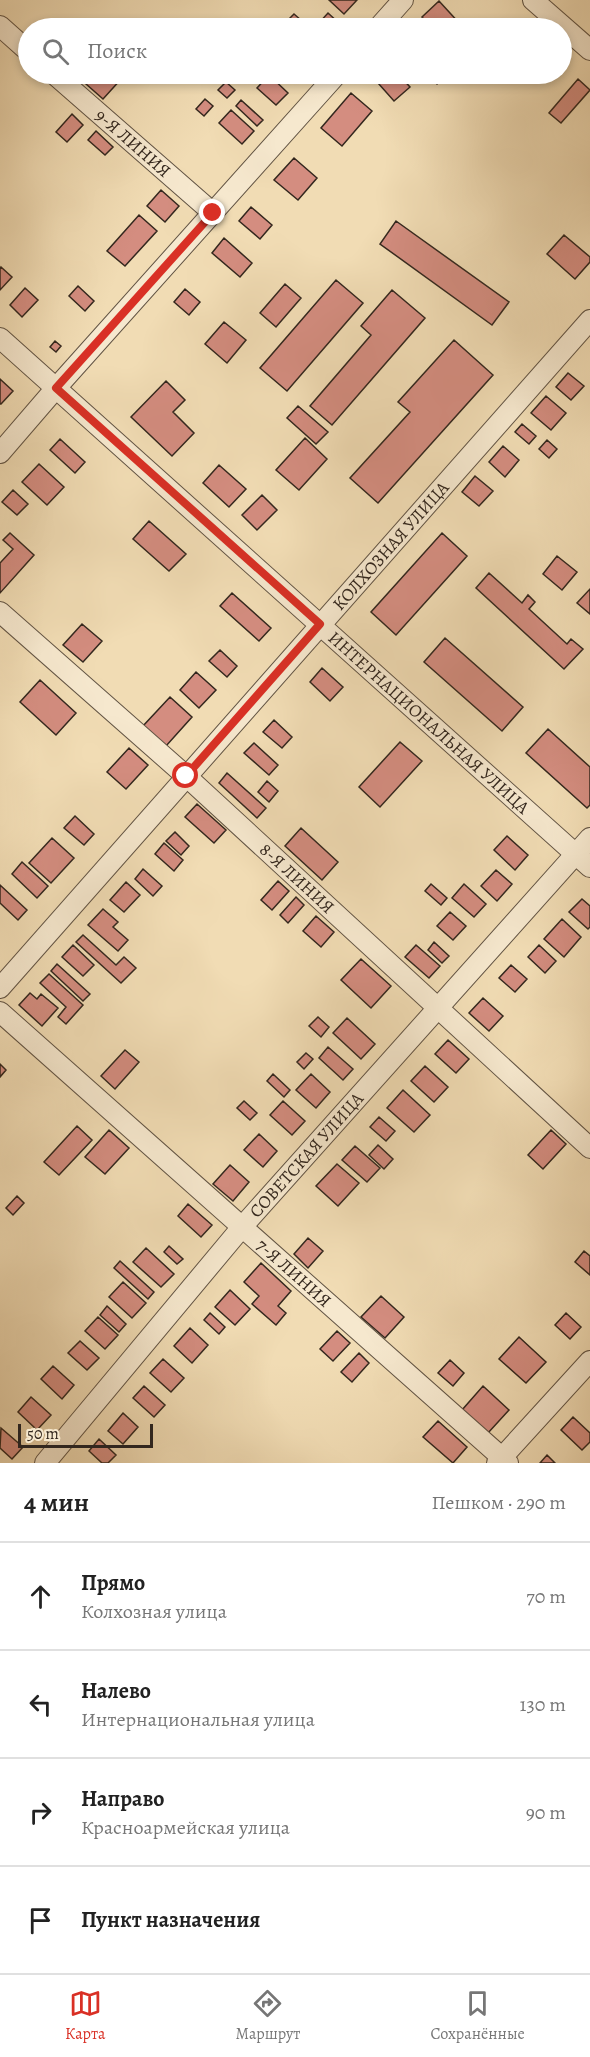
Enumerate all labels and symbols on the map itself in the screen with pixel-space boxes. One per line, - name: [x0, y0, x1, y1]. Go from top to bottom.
- street label: 9-Я ЛИНИЯ: [90, 103, 176, 183]
- route end: [199, 199, 225, 225]
- street label: КОЛХОЗНАЯ УЛИЦА: [327, 476, 454, 615]
- street label: ИНТЕРНАЦИОНАЛЬНАЯ УЛИЦА: [323, 626, 535, 819]
- route start: [172, 762, 198, 788]
- street label: 8-Я ЛИНИЯ: [255, 838, 340, 919]
- street label: СОВЕТСКАЯ УЛИЦА: [244, 1087, 369, 1223]
- street label: 7-Я ЛИНИЯ: [251, 1233, 336, 1313]
- scale bar: [18, 1421, 153, 1448]

